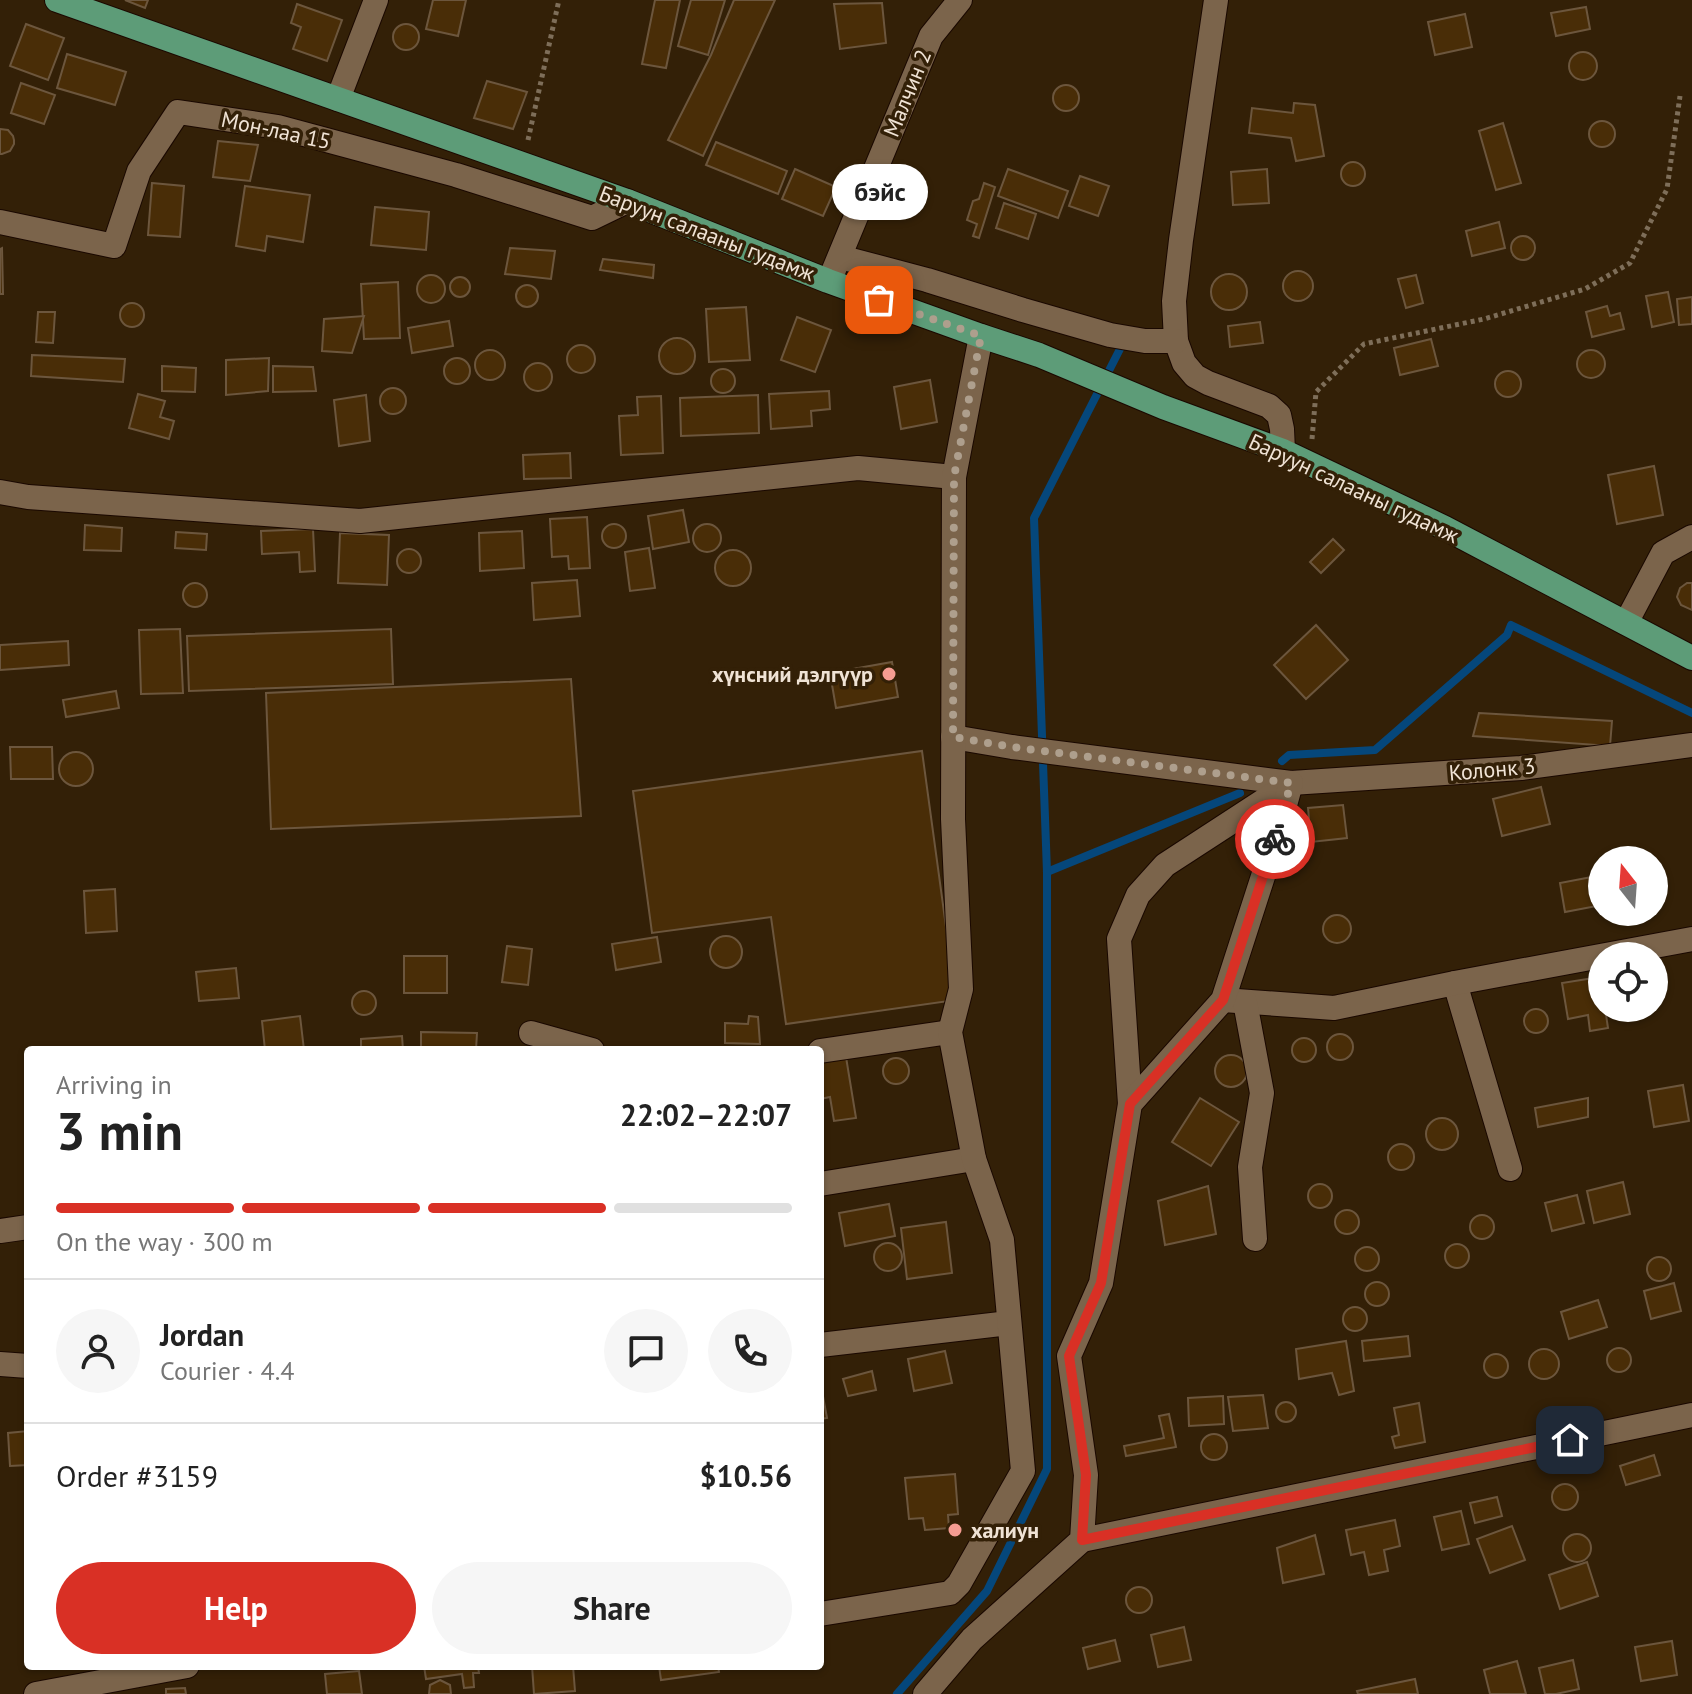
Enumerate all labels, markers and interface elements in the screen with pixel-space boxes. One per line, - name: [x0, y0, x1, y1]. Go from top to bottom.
- street label: Малчин 2: [877, 45, 937, 141]
- street label: Мон-лаа 15: [219, 105, 333, 155]
- callout: бэйс: [831, 164, 927, 220]
- text: бэйс: [854, 175, 906, 208]
- street label: Баруун салааны гудамж: [595, 179, 819, 287]
- pin: [845, 266, 913, 334]
- icon: bag: [857, 278, 901, 322]
- street label: Баруун салааны гудамж: [1244, 427, 1464, 549]
- place label: хүнсний дэлгүүр: [712, 660, 873, 688]
- marker: хүнсний дэлгүүр: [880, 665, 898, 683]
- street label: Колонк 3: [1448, 751, 1536, 787]
- courier: [1235, 799, 1315, 879]
- icon: bike: [1253, 817, 1297, 861]
- north arrow: [1588, 846, 1668, 926]
- map controls: [1588, 846, 1668, 1022]
- button: locate: [1588, 942, 1668, 1022]
- text: Arriving in: [56, 1068, 172, 1101]
- text: 22:02–22:07: [620, 1095, 792, 1134]
- text: 3 min: [56, 1097, 183, 1164]
- text: On the way · 300 m: [56, 1225, 273, 1258]
- button: person: [56, 1309, 140, 1393]
- button: chat: [604, 1309, 688, 1393]
- button: phone: [708, 1309, 792, 1393]
- text: Jordan: [160, 1315, 244, 1354]
- text: Courier · 4.4: [160, 1354, 294, 1387]
- pin: [1536, 1406, 1604, 1474]
- icon: home: [1548, 1418, 1592, 1462]
- text: Order #3159: [56, 1456, 218, 1495]
- text: $10.56: [700, 1456, 792, 1495]
- place label: халиун: [971, 1516, 1039, 1544]
- marker: халиун: [946, 1521, 964, 1539]
- button: Help: [56, 1562, 416, 1654]
- button: Share: [432, 1562, 792, 1654]

